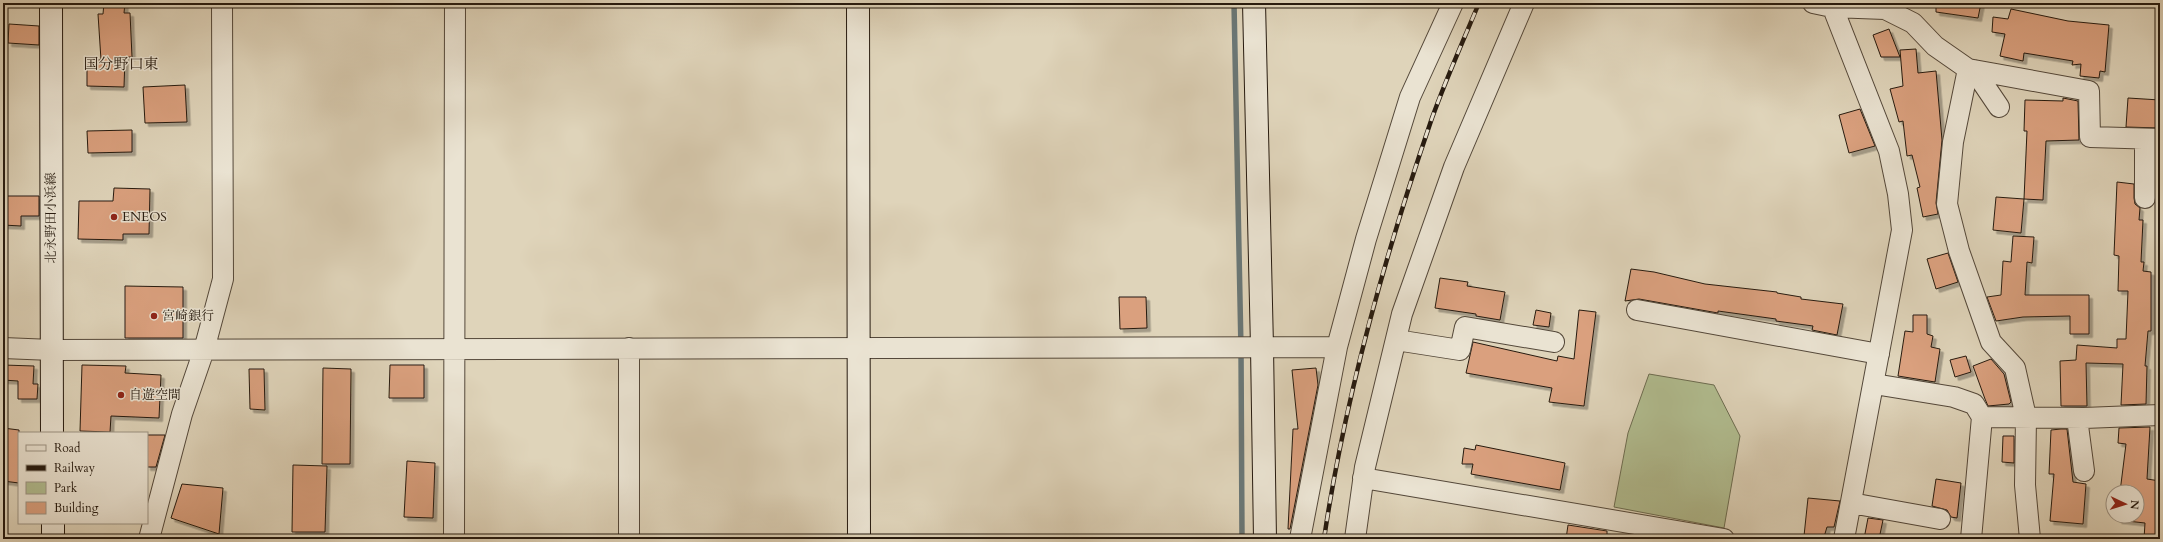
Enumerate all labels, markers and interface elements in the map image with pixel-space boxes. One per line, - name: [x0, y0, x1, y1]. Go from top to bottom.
- district label: 国分野口東: [83, 54, 159, 74]
- street label: 北永野田小浜線: [42, 172, 60, 264]
- place label: ENEOS: [122, 208, 167, 226]
- marker: ENEOS: [109, 212, 119, 222]
- place label: 宮崎銀行: [162, 307, 214, 325]
- marker: 宮崎銀行: [149, 311, 159, 321]
- place label: 自遊空間: [129, 386, 181, 404]
- marker: 自遊空間: [116, 390, 126, 400]
- legend: [18, 432, 148, 524]
- text: Road: [54, 440, 81, 456]
- text: Railway: [54, 460, 96, 476]
- text: Park: [54, 480, 78, 496]
- north arrow: [2105, 484, 2145, 524]
- text: N: [2127, 499, 2142, 510]
- text: Building: [54, 500, 99, 516]

